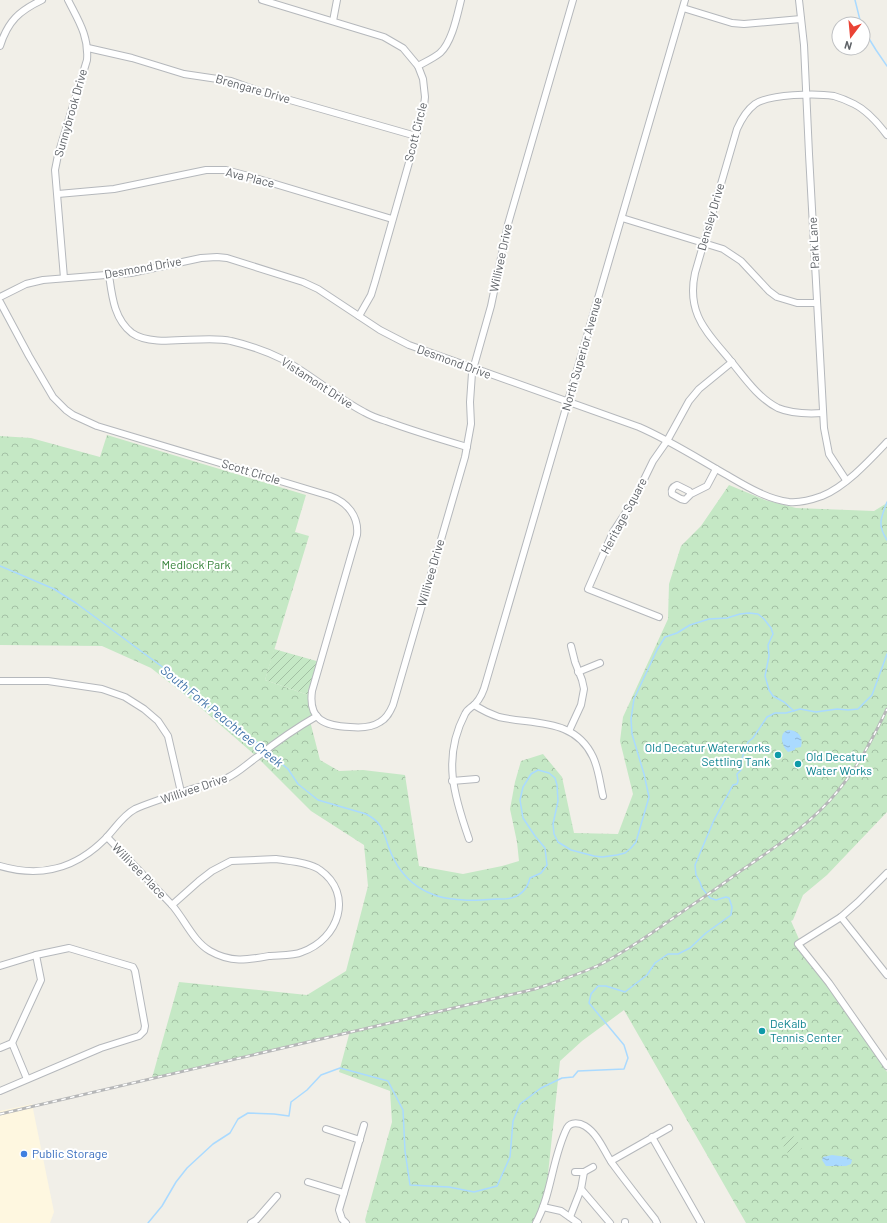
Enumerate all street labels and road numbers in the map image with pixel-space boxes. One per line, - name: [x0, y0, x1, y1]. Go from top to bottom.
- street label: Sunnybrook Drive: [51, 67, 89, 158]
- street label: Brengare Drive: [214, 71, 292, 105]
- street label: Scott Circle: [401, 101, 429, 163]
- street label: Ava Place: [224, 164, 276, 190]
- street label: Densley Drive: [694, 181, 726, 252]
- street label: Park Lane: [805, 217, 821, 269]
- street label: Willivee Drive: [486, 222, 514, 293]
- street label: Desmond Drive: [103, 253, 182, 281]
- street label: North Superior Avenue: [558, 295, 604, 412]
- street label: Desmond Drive: [415, 341, 493, 381]
- street label: Vistamont Drive: [279, 354, 356, 411]
- street label: Scott Circle: [220, 455, 282, 487]
- street label: Heritage Square: [597, 475, 649, 556]
- street label: Willivee Drive: [414, 537, 446, 608]
- street label: Willivee Drive: [158, 770, 229, 806]
- street label: Willivee Place: [110, 840, 170, 901]

